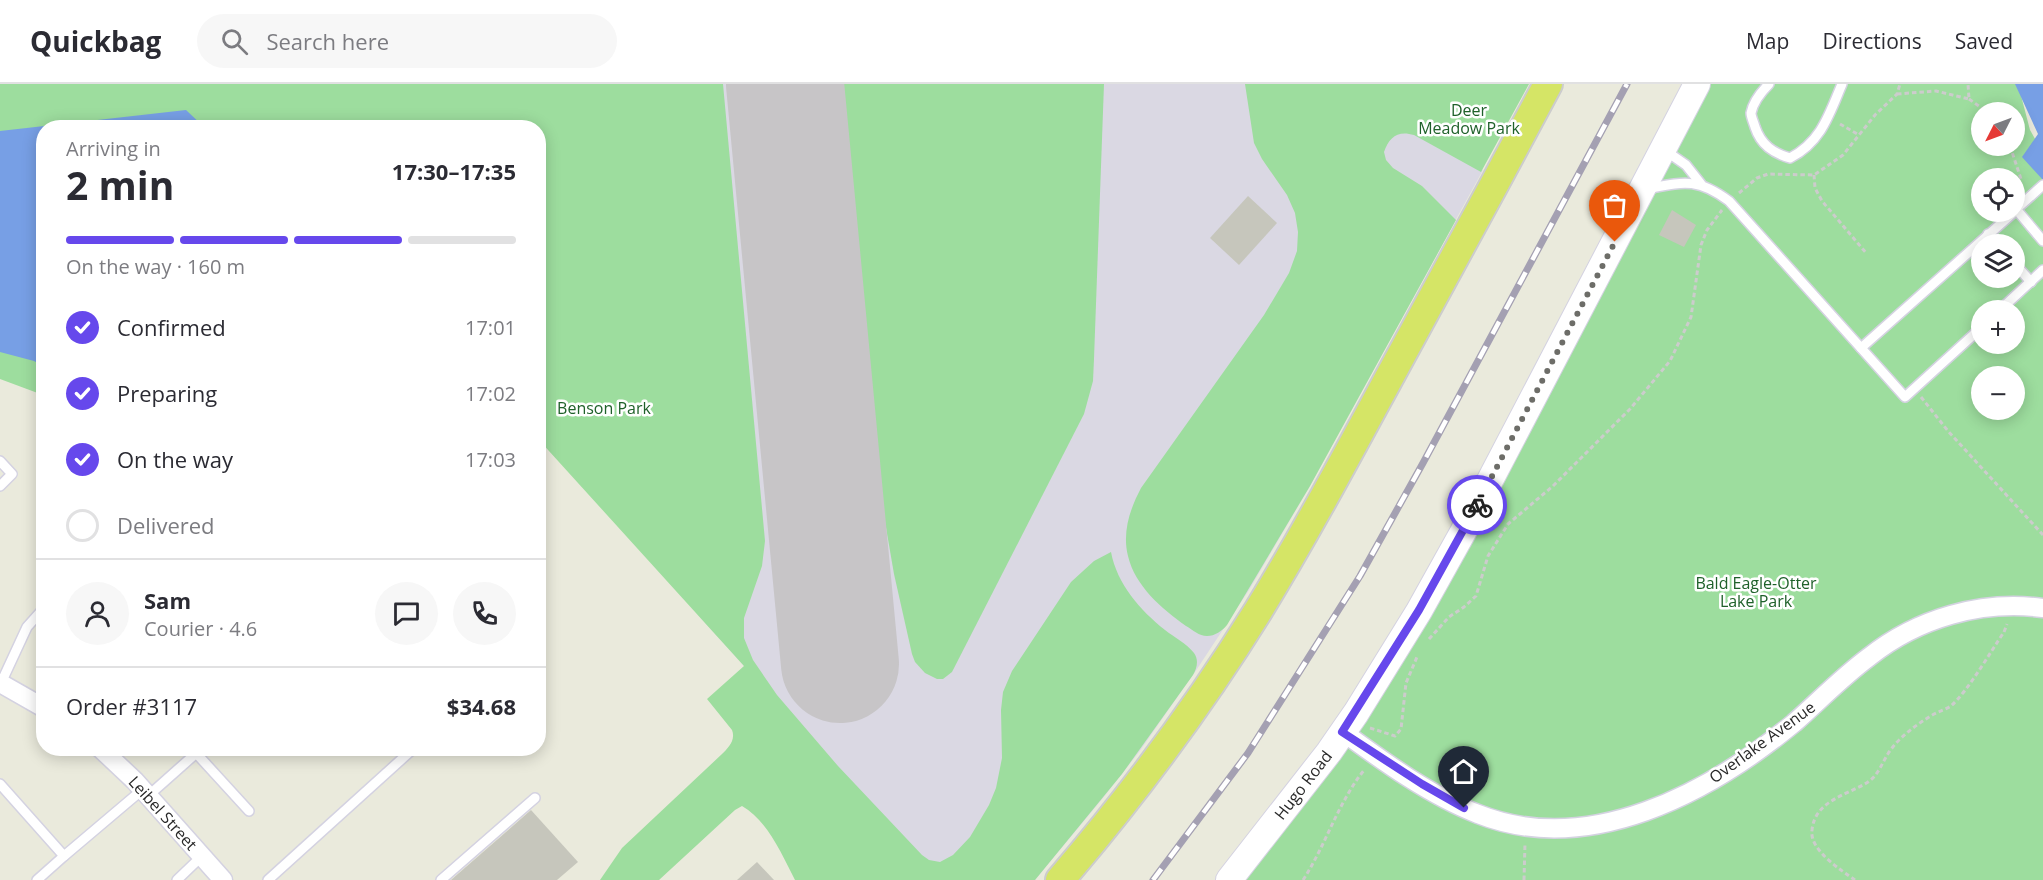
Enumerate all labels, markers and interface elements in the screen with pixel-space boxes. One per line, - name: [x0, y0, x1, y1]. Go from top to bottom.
- search box: [197, 14, 617, 68]
- text: Quickbag: [30, 22, 161, 60]
- icon: search: [218, 25, 251, 58]
- text: Search here: [266, 26, 389, 56]
- text: Map: [1746, 27, 1789, 55]
- text: Directions: [1822, 27, 1922, 55]
- text: Saved: [1955, 27, 2013, 55]
- park label: Deer Meadow Park: [1418, 99, 1520, 139]
- north arrow: [1971, 102, 2025, 156]
- map controls: [1971, 102, 2025, 420]
- text: Arriving in: [66, 135, 161, 162]
- text: 17:30–17:35: [392, 156, 516, 186]
- text: 2 min: [66, 158, 174, 211]
- button: locate: [1971, 168, 2025, 222]
- pin: [1589, 180, 1640, 242]
- icon: bag: [1598, 189, 1631, 222]
- button: layers: [1971, 234, 2025, 288]
- text: On the way · 160 m: [66, 253, 245, 280]
- button: +: [1971, 300, 2025, 354]
- icon: check: [66, 311, 99, 344]
- text: Confirmed: [117, 312, 226, 342]
- text: 17:01: [465, 314, 516, 341]
- button: −: [1971, 366, 2025, 420]
- icon: check: [66, 377, 99, 410]
- text: Preparing: [117, 378, 217, 408]
- text: 17:02: [465, 380, 516, 407]
- park label: Benson Park: [557, 397, 652, 419]
- icon: check: [66, 443, 99, 476]
- text: On the way: [117, 444, 233, 474]
- text: 17:03: [465, 446, 516, 473]
- courier: [1447, 475, 1507, 535]
- icon: bike: [1461, 489, 1494, 522]
- text: Delivered: [117, 510, 215, 540]
- park label: Bald Eagle-Otter Lake Park: [1695, 572, 1817, 612]
- button: person: [66, 582, 129, 645]
- button: chat: [375, 582, 438, 645]
- button: phone: [453, 582, 516, 645]
- text: Sam: [144, 585, 191, 615]
- text: Courier · 4.6: [144, 615, 257, 642]
- text: Order #3117: [66, 691, 197, 721]
- text: $34.68: [447, 691, 516, 721]
- street label: Overlake Avenue: [1705, 696, 1820, 788]
- street label: Hugo Road: [1269, 746, 1337, 824]
- pin: [1438, 746, 1489, 808]
- icon: home: [1447, 755, 1480, 788]
- street label: Leibel Street: [124, 771, 202, 855]

